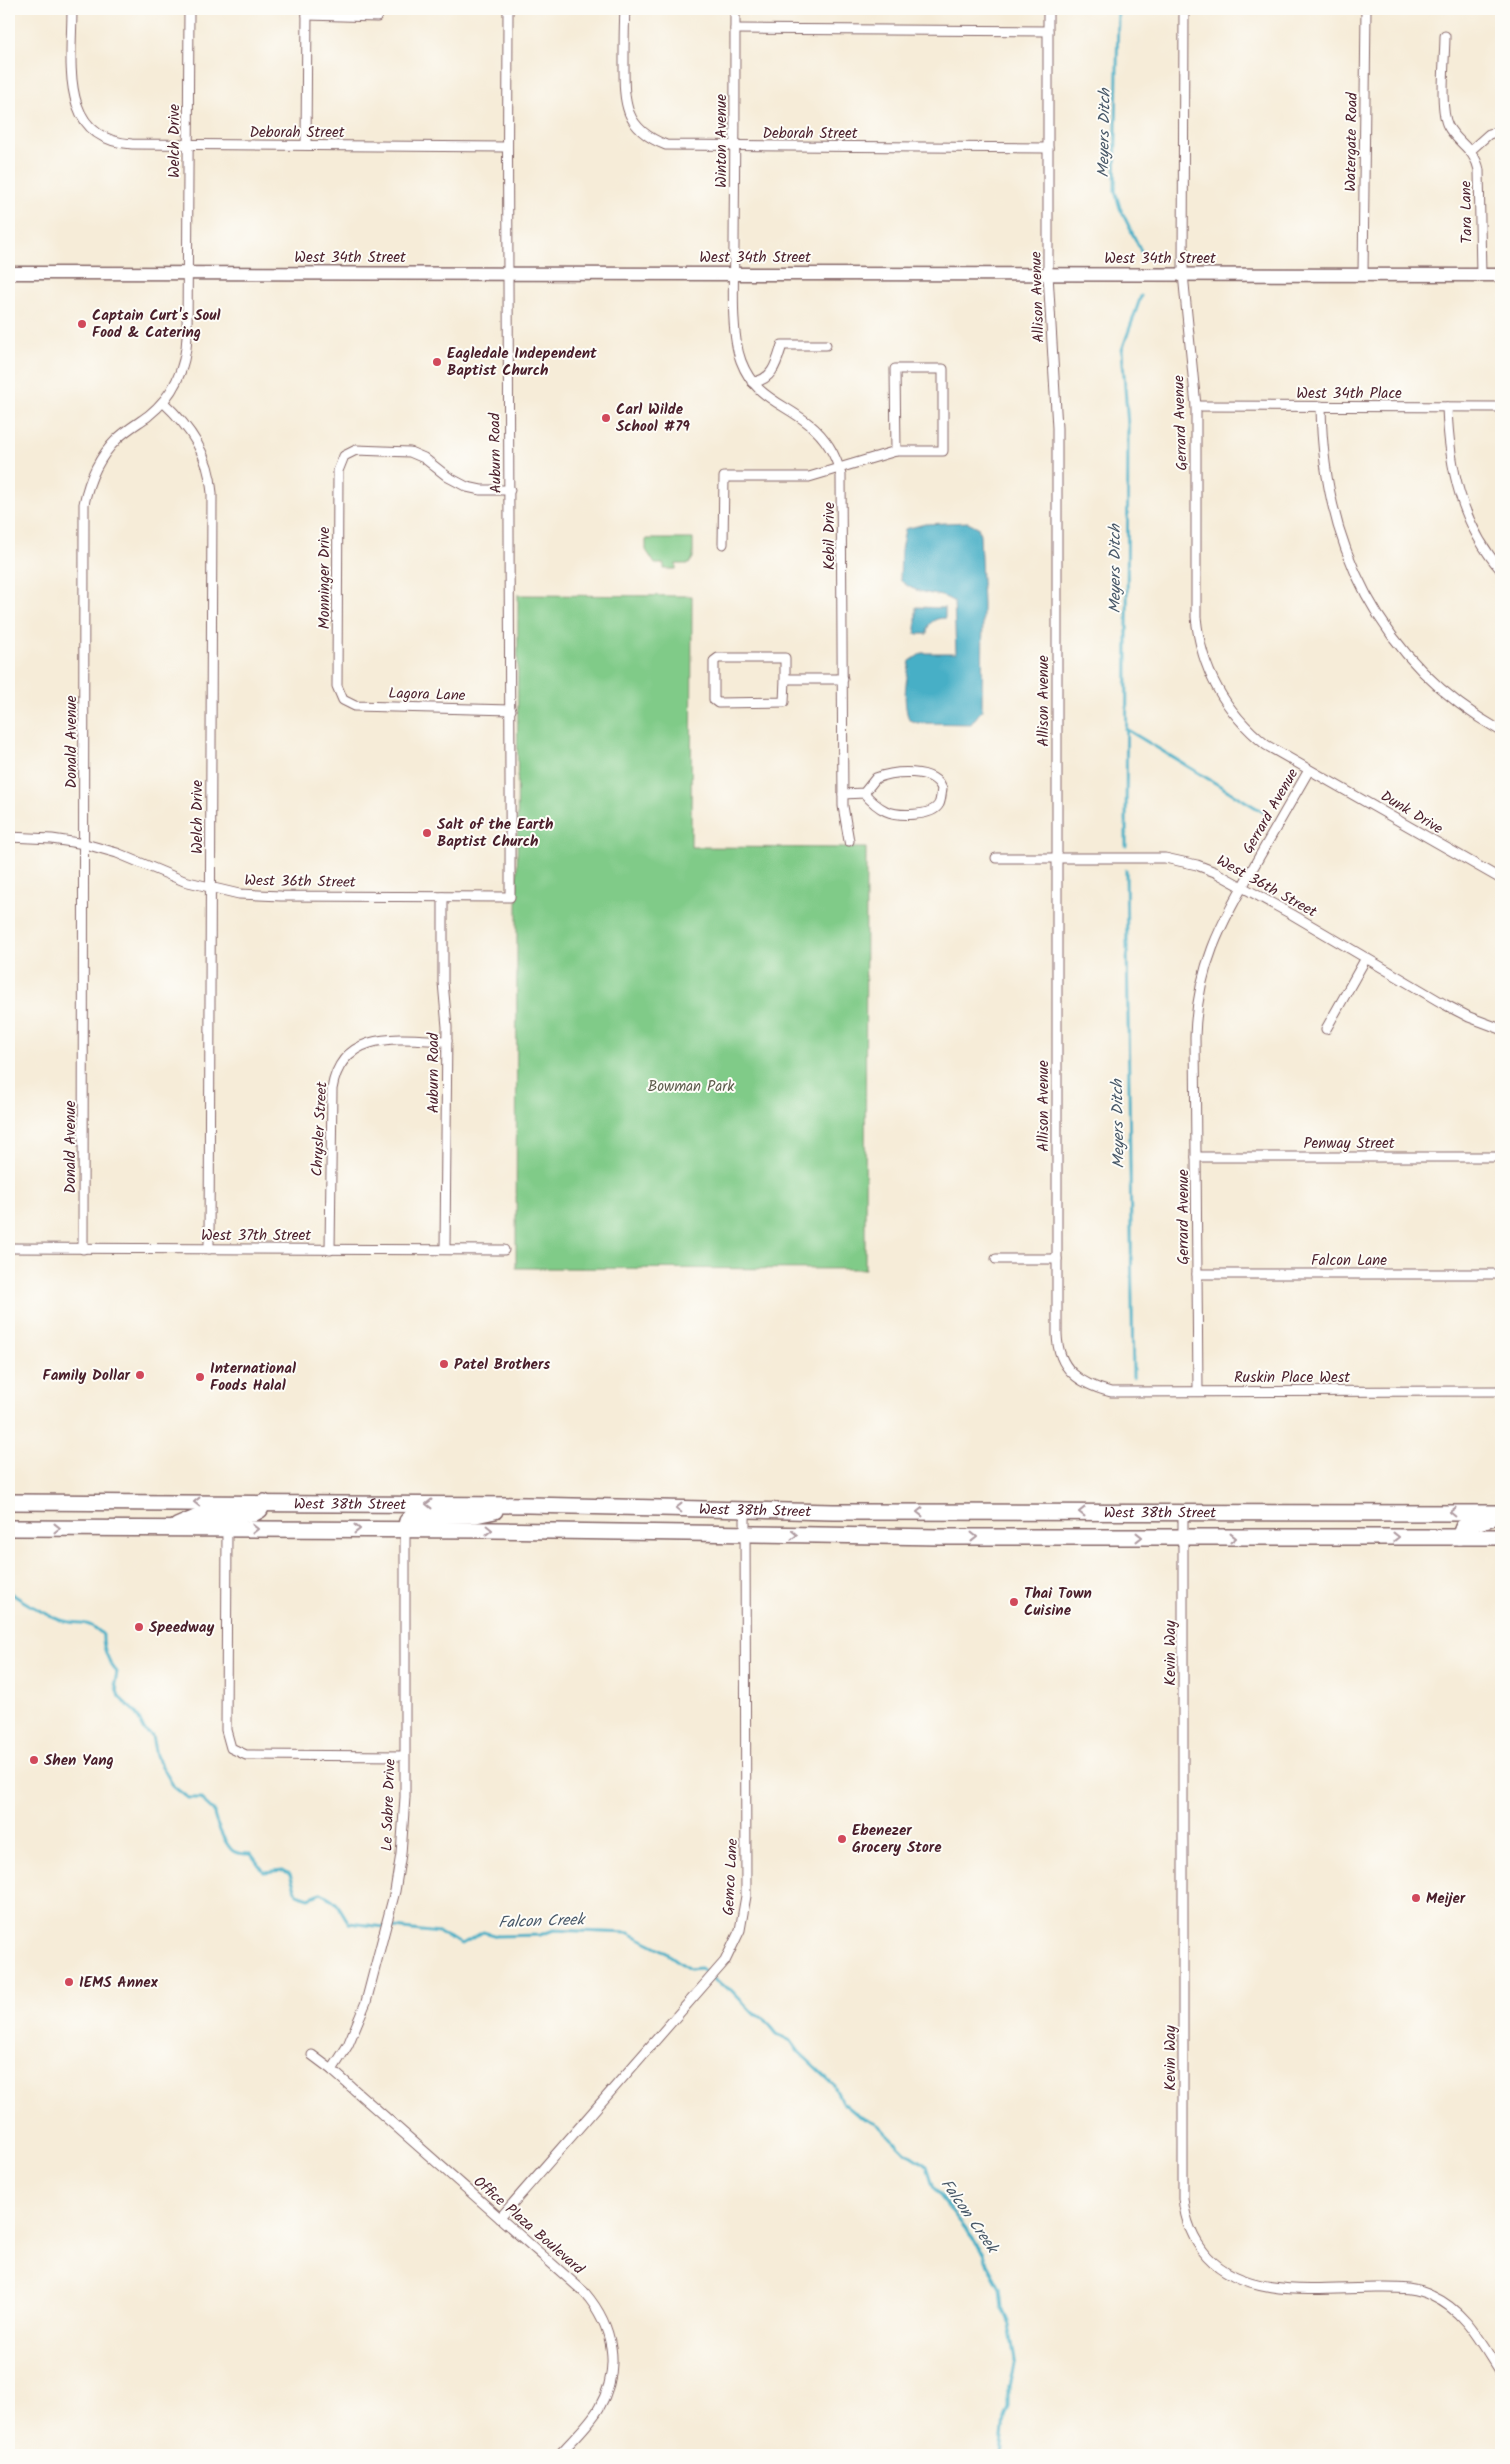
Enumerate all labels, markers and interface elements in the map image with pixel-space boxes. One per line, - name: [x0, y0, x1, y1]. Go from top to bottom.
- water label: Meyers Ditch: [1091, 87, 1118, 178]
- street label: Watergate Road: [1339, 92, 1365, 192]
- street label: Winton Avenue: [710, 94, 734, 188]
- street label: Welch Drive: [163, 104, 187, 178]
- street label: Deborah Street: [249, 121, 345, 145]
- street label: Deborah Street: [762, 122, 858, 146]
- street label: Tara Lane: [1454, 180, 1480, 244]
- street label: West 34th Street: [294, 246, 406, 270]
- street label: West 34th Street: [699, 246, 811, 270]
- street label: West 34th Street: [1104, 247, 1216, 271]
- street label: Allison Avenue: [1024, 251, 1052, 343]
- place label: Captain Curt's Soul Food & Catering: [92, 304, 221, 345]
- marker: Captain Curt's Soul Food & Catering: [76, 318, 88, 330]
- place label: Eagledale Independent Baptist Church: [447, 342, 597, 383]
- marker: Eagledale Independent Baptist Church: [431, 356, 443, 368]
- street label: Gerrard Avenue: [1167, 375, 1195, 471]
- street label: West 34th Place: [1296, 382, 1402, 406]
- place label: Carl Wilde School #79: [616, 398, 690, 439]
- street label: Auburn Road: [483, 412, 509, 493]
- marker: Carl Wilde School #79: [600, 412, 612, 424]
- street label: Kebil Drive: [818, 502, 842, 570]
- water label: Meyers Ditch: [1103, 523, 1128, 614]
- street label: Monninger Drive: [313, 527, 337, 629]
- street label: Allison Avenue: [1032, 655, 1056, 747]
- street label: Lagora Lane: [388, 682, 466, 708]
- street label: Donald Avenue: [60, 695, 84, 788]
- street label: Gerrard Avenue: [1237, 764, 1305, 859]
- street label: Welch Drive: [186, 780, 210, 854]
- street label: Dunk Drive: [1376, 785, 1448, 841]
- place label: Salt of the Earth Baptist Church: [437, 813, 553, 854]
- marker: Salt of the Earth Baptist Church: [421, 827, 433, 839]
- street label: West 36th Street: [1212, 849, 1321, 924]
- street label: West 36th Street: [244, 869, 356, 895]
- street label: Auburn Road: [422, 1032, 446, 1113]
- street label: Allison Avenue: [1032, 1060, 1056, 1152]
- park label: Bowman Park: [648, 1075, 735, 1099]
- water label: Meyers Ditch: [1105, 1078, 1132, 1169]
- street label: Chrysler Street: [306, 1081, 334, 1177]
- street label: Donald Avenue: [59, 1100, 83, 1193]
- street label: Penway Street: [1303, 1132, 1395, 1156]
- street label: Gerrard Avenue: [1172, 1169, 1196, 1265]
- street label: West 37th Street: [201, 1224, 311, 1248]
- street label: Falcon Lane: [1311, 1249, 1387, 1273]
- place label: Patel Brothers: [454, 1353, 550, 1377]
- place label: International Foods Halal: [210, 1357, 296, 1398]
- marker: Patel Brothers: [438, 1358, 450, 1370]
- place label: Family Dollar: [43, 1364, 131, 1388]
- street label: Ruskin Place West: [1234, 1366, 1350, 1390]
- marker: Family Dollar: [134, 1369, 146, 1381]
- marker: International Foods Halal: [194, 1371, 206, 1383]
- street label: West 38th Street: [294, 1493, 406, 1517]
- one-way arrow: [193, 1497, 200, 1507]
- street label: West 38th Street: [698, 1498, 812, 1524]
- one-way arrow: [425, 1499, 432, 1509]
- street label: West 38th Street: [1104, 1501, 1216, 1526]
- one-way arrow: [675, 1503, 682, 1513]
- one-way arrow: [915, 1507, 923, 1517]
- one-way arrow: [1078, 1507, 1086, 1517]
- one-way arrow: [1448, 1507, 1456, 1517]
- one-way arrow: [54, 1523, 62, 1533]
- one-way arrow: [252, 1524, 259, 1534]
- one-way arrow: [354, 1524, 361, 1534]
- one-way arrow: [486, 1525, 493, 1535]
- one-way arrow: [791, 1530, 799, 1541]
- one-way arrow: [971, 1532, 979, 1542]
- one-way arrow: [1136, 1532, 1144, 1542]
- one-way arrow: [1392, 1532, 1400, 1542]
- one-way arrow: [1230, 1533, 1237, 1543]
- place label: Thai Town Cuisine: [1024, 1582, 1092, 1623]
- marker: Thai Town Cuisine: [1008, 1596, 1020, 1608]
- place label: Speedway: [149, 1616, 214, 1640]
- street label: Kevin Way: [1159, 1619, 1183, 1686]
- marker: Speedway: [133, 1621, 145, 1633]
- place label: Shen Yang: [44, 1749, 114, 1773]
- marker: Shen Yang: [28, 1754, 40, 1766]
- street label: Le Sabre Drive: [375, 1758, 403, 1852]
- place label: Ebenezer Grocery Store: [852, 1819, 942, 1860]
- marker: Ebenezer Grocery Store: [836, 1833, 848, 1845]
- street label: Gemco Lane: [717, 1838, 745, 1916]
- place label: Meijer: [1426, 1887, 1466, 1911]
- marker: Meijer: [1410, 1892, 1422, 1904]
- water label: Falcon Creek: [498, 1907, 587, 1935]
- place label: IEMS Annex: [79, 1971, 159, 1995]
- marker: IEMS Annex: [63, 1976, 75, 1988]
- street label: Kevin Way: [1159, 2024, 1183, 2091]
- street label: Office Plaza Boulevard: [467, 2171, 590, 2281]
- water label: Falcon Creek: [934, 2174, 1005, 2260]

